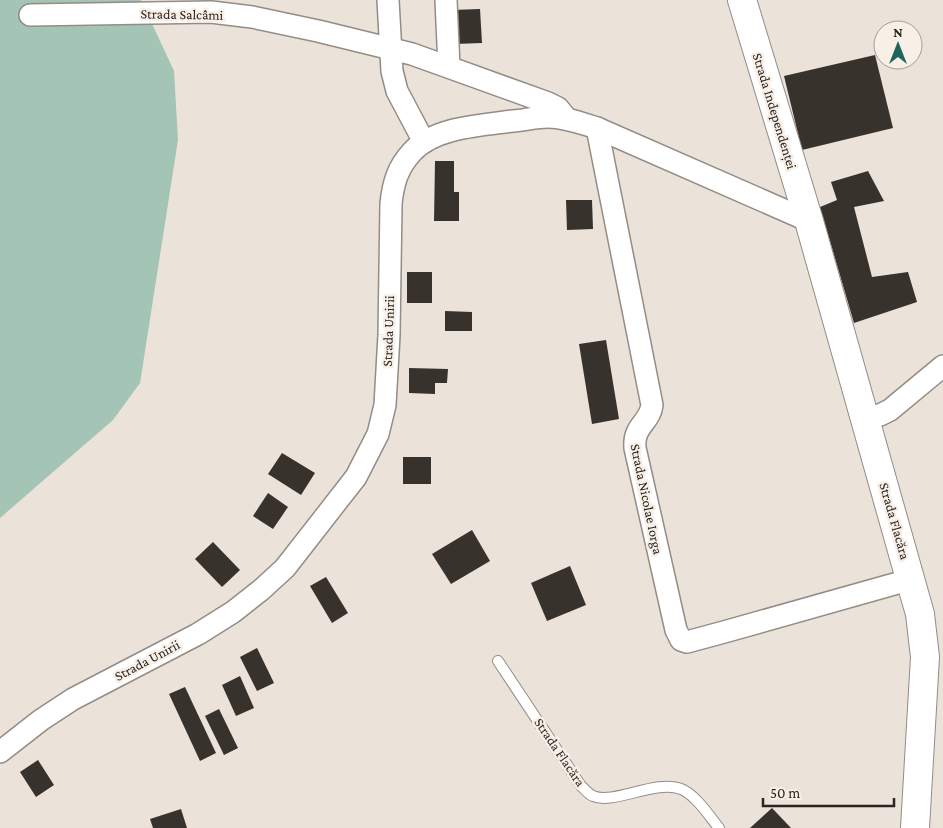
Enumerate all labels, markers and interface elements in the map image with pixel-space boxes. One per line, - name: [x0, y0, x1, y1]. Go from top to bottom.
- street label: Strada Salcâmi: [140, 5, 224, 23]
- north arrow: [873, 20, 923, 70]
- text: N: [893, 24, 903, 40]
- street label: Strada Independenței: [749, 51, 800, 172]
- street label: Strada Unirii: [379, 295, 397, 367]
- street label: Strada Nicolae Iorga: [627, 442, 667, 556]
- street label: Strada Flacăra: [876, 481, 914, 562]
- street label: Strada Unirii: [112, 636, 183, 684]
- street label: Strada Flacăra: [531, 715, 589, 790]
- scale bar: [763, 776, 894, 808]
- text: 50 m: [770, 785, 800, 801]

